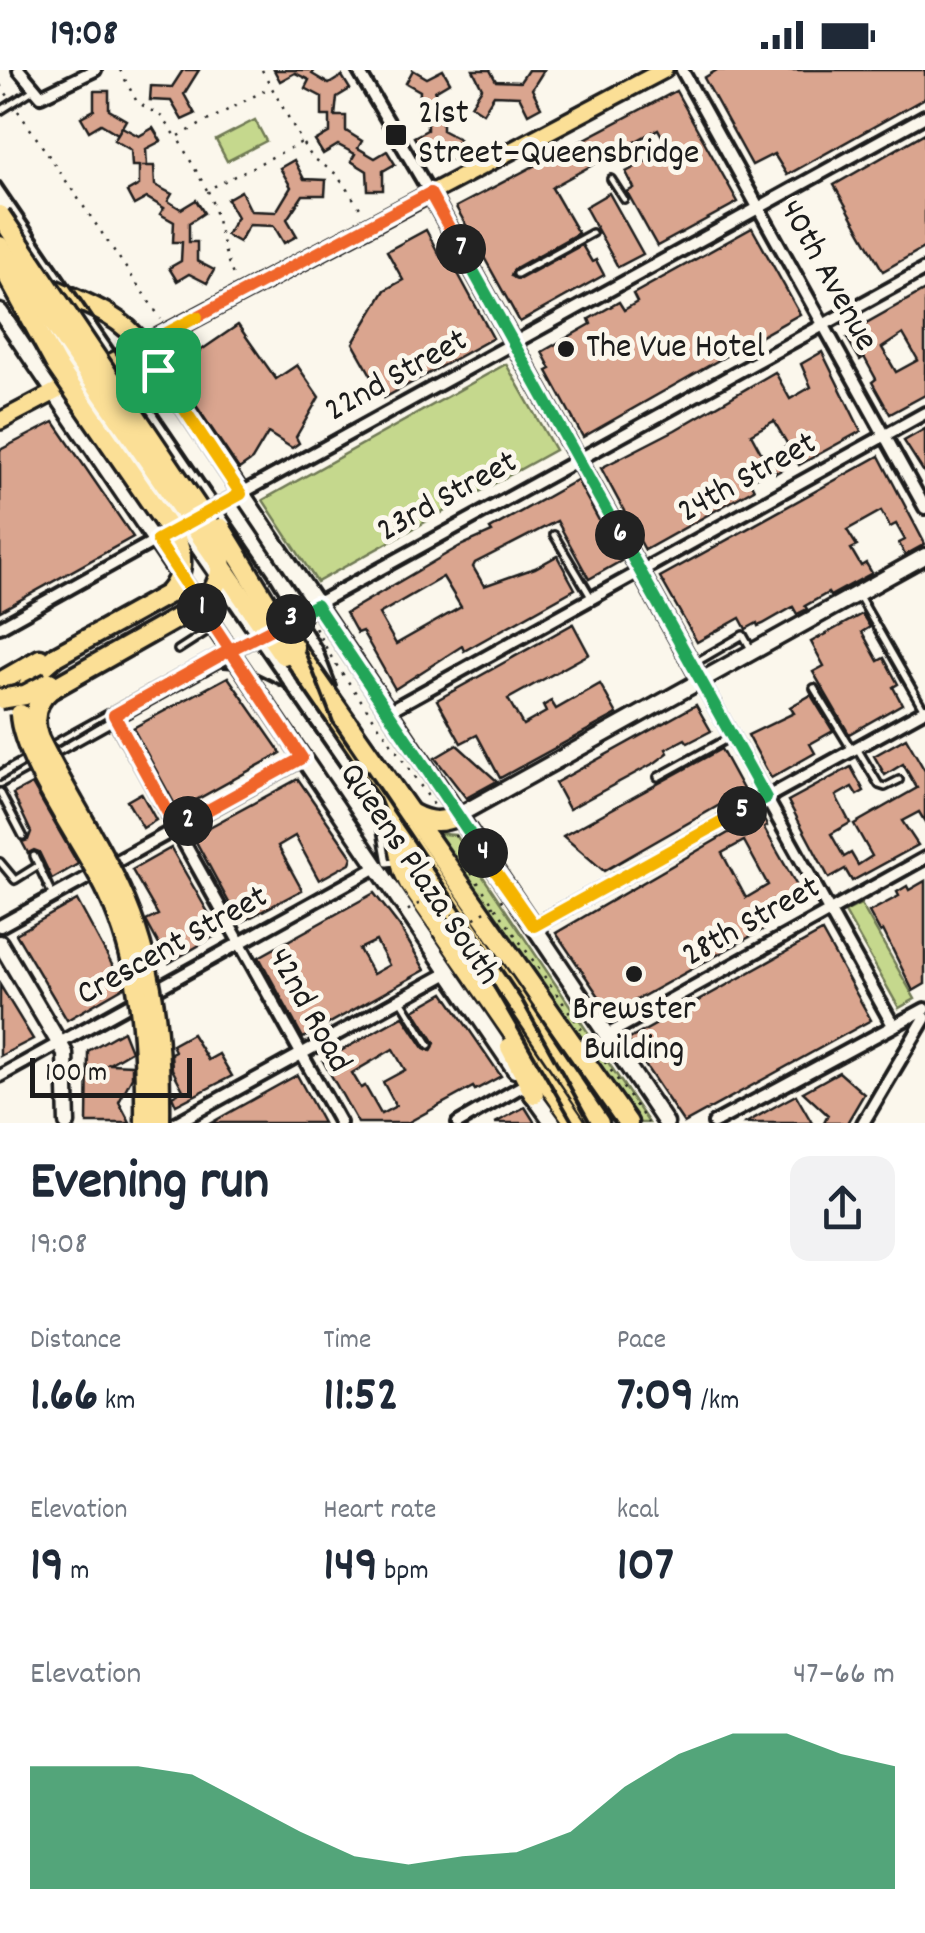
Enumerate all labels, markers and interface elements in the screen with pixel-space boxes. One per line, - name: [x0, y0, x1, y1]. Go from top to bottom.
- text: 19:08: [50, 8, 118, 63]
- place label: 21st Street–Queensbridge: [418, 90, 699, 180]
- marker: 21st Street–Queensbridge: [383, 122, 409, 148]
- street label: 40th Avenue: [765, 191, 889, 361]
- pin: 7: [436, 224, 486, 274]
- text: 7: [456, 229, 466, 269]
- street label: 22nd Street: [317, 317, 478, 437]
- place label: The Vue Hotel: [586, 324, 765, 374]
- pin: [116, 328, 201, 413]
- marker: The Vue Hotel: [555, 338, 577, 360]
- icon: arrive: [131, 343, 186, 398]
- street label: 24th Street: [669, 420, 827, 538]
- street label: 23rd Street: [369, 439, 527, 557]
- pin: 6: [595, 510, 645, 560]
- text: 6: [613, 515, 627, 555]
- pin: 1: [177, 583, 227, 633]
- text: 1: [199, 588, 205, 628]
- pin: 3: [266, 594, 316, 644]
- text: 3: [285, 599, 297, 639]
- street label: Queens Plaza South: [325, 754, 511, 996]
- pin: 5: [717, 786, 767, 836]
- text: 5: [736, 791, 748, 831]
- pin: 2: [163, 796, 213, 846]
- text: 2: [182, 801, 194, 841]
- pin: 4: [458, 828, 508, 878]
- text: 4: [477, 833, 489, 873]
- street label: 28th Street: [674, 864, 830, 982]
- street label: Crescent Street: [68, 874, 278, 1020]
- street label: 42nd Road: [253, 939, 363, 1083]
- marker: Brewster Building: [623, 963, 645, 985]
- place label: Brewster Building: [572, 986, 696, 1076]
- scale bar: [30, 1053, 192, 1098]
- text: 100 m: [45, 1055, 107, 1095]
- text: Evening run: [30, 1146, 269, 1225]
- button: share: [790, 1156, 895, 1261]
- text: 19:08: [30, 1223, 87, 1269]
- text: Distance: [30, 1322, 121, 1362]
- text: Time: [323, 1322, 371, 1362]
- text: Pace: [617, 1322, 666, 1362]
- text: 1.66: [30, 1362, 98, 1434]
- text: 11:52: [323, 1362, 399, 1434]
- text: 7:09: [617, 1362, 694, 1434]
- text: km: [98, 1383, 135, 1423]
- text: /km: [694, 1383, 739, 1423]
- text: Elevation: [30, 1492, 127, 1532]
- text: Heart rate: [323, 1492, 436, 1532]
- text: kcal: [617, 1492, 659, 1532]
- text: 19: [30, 1532, 64, 1604]
- text: 149: [323, 1532, 378, 1604]
- text: 107: [617, 1532, 674, 1604]
- text: m: [64, 1553, 90, 1593]
- text: bpm: [378, 1553, 429, 1593]
- text: Elevation: [30, 1653, 141, 1699]
- text: 47–66 m: [793, 1653, 895, 1699]

